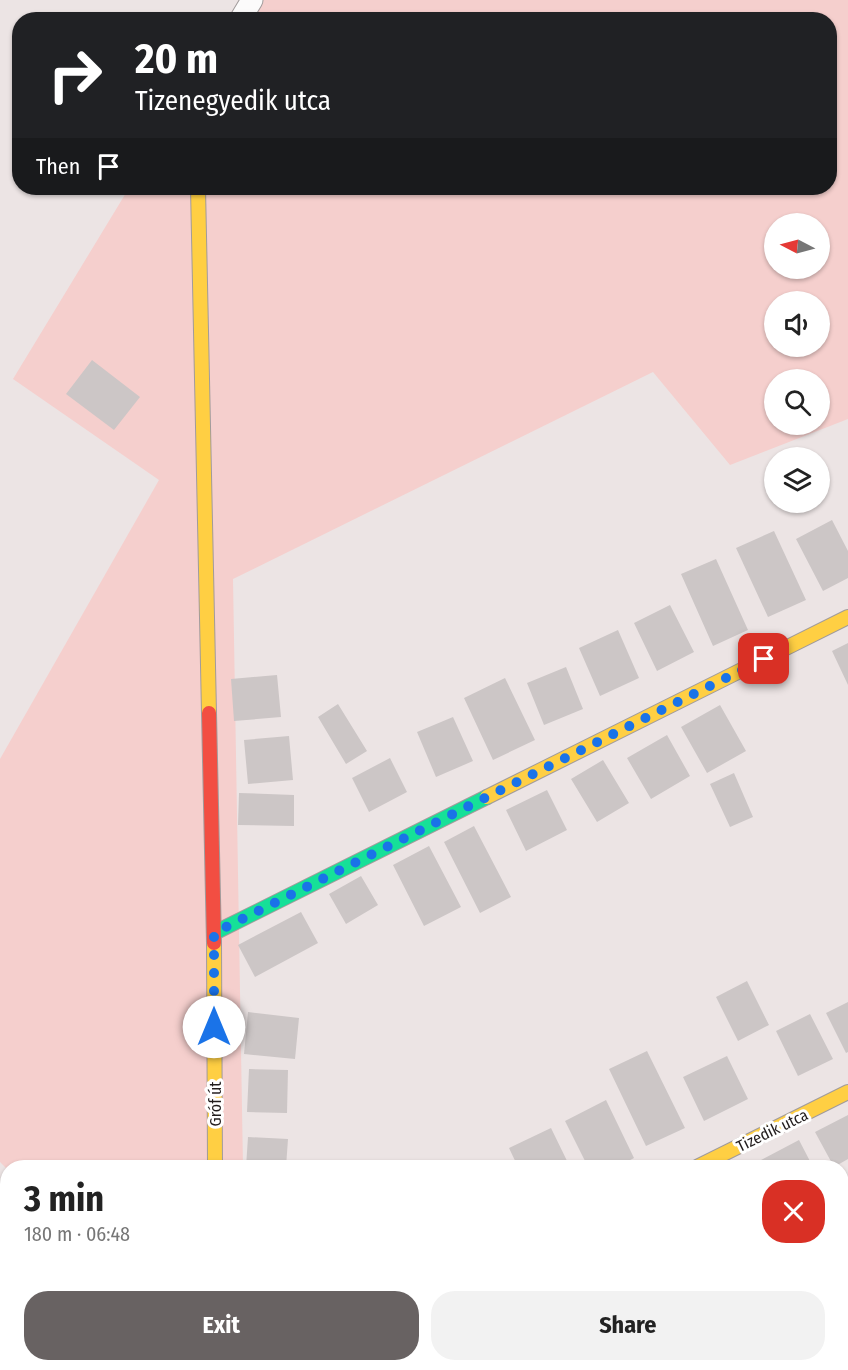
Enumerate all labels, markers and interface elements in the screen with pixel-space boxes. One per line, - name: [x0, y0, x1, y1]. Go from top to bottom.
- text: 20 m: [135, 34, 218, 84]
- icon: right: [36, 36, 114, 114]
- text: Tizenegyedik utca: [135, 85, 331, 117]
- icon: arrive: [92, 150, 125, 183]
- text: Then: [36, 153, 80, 180]
- north arrow: [764, 213, 830, 279]
- map controls: [764, 213, 830, 513]
- button: sound: [764, 291, 830, 357]
- button: search: [764, 369, 830, 435]
- button: layers: [764, 447, 830, 513]
- pin: [738, 633, 789, 684]
- icon: arrive: [747, 642, 780, 675]
- position arrow: [182, 995, 246, 1059]
- street label: Gróf út: [206, 1081, 225, 1126]
- street label: Tizedik utca: [733, 1105, 811, 1156]
- text: 3 min: [24, 1177, 104, 1221]
- button: close: [762, 1180, 825, 1243]
- text: 180 m · 06:48: [24, 1222, 130, 1246]
- button: Exit: [24, 1291, 419, 1360]
- button: Share: [431, 1291, 825, 1360]

